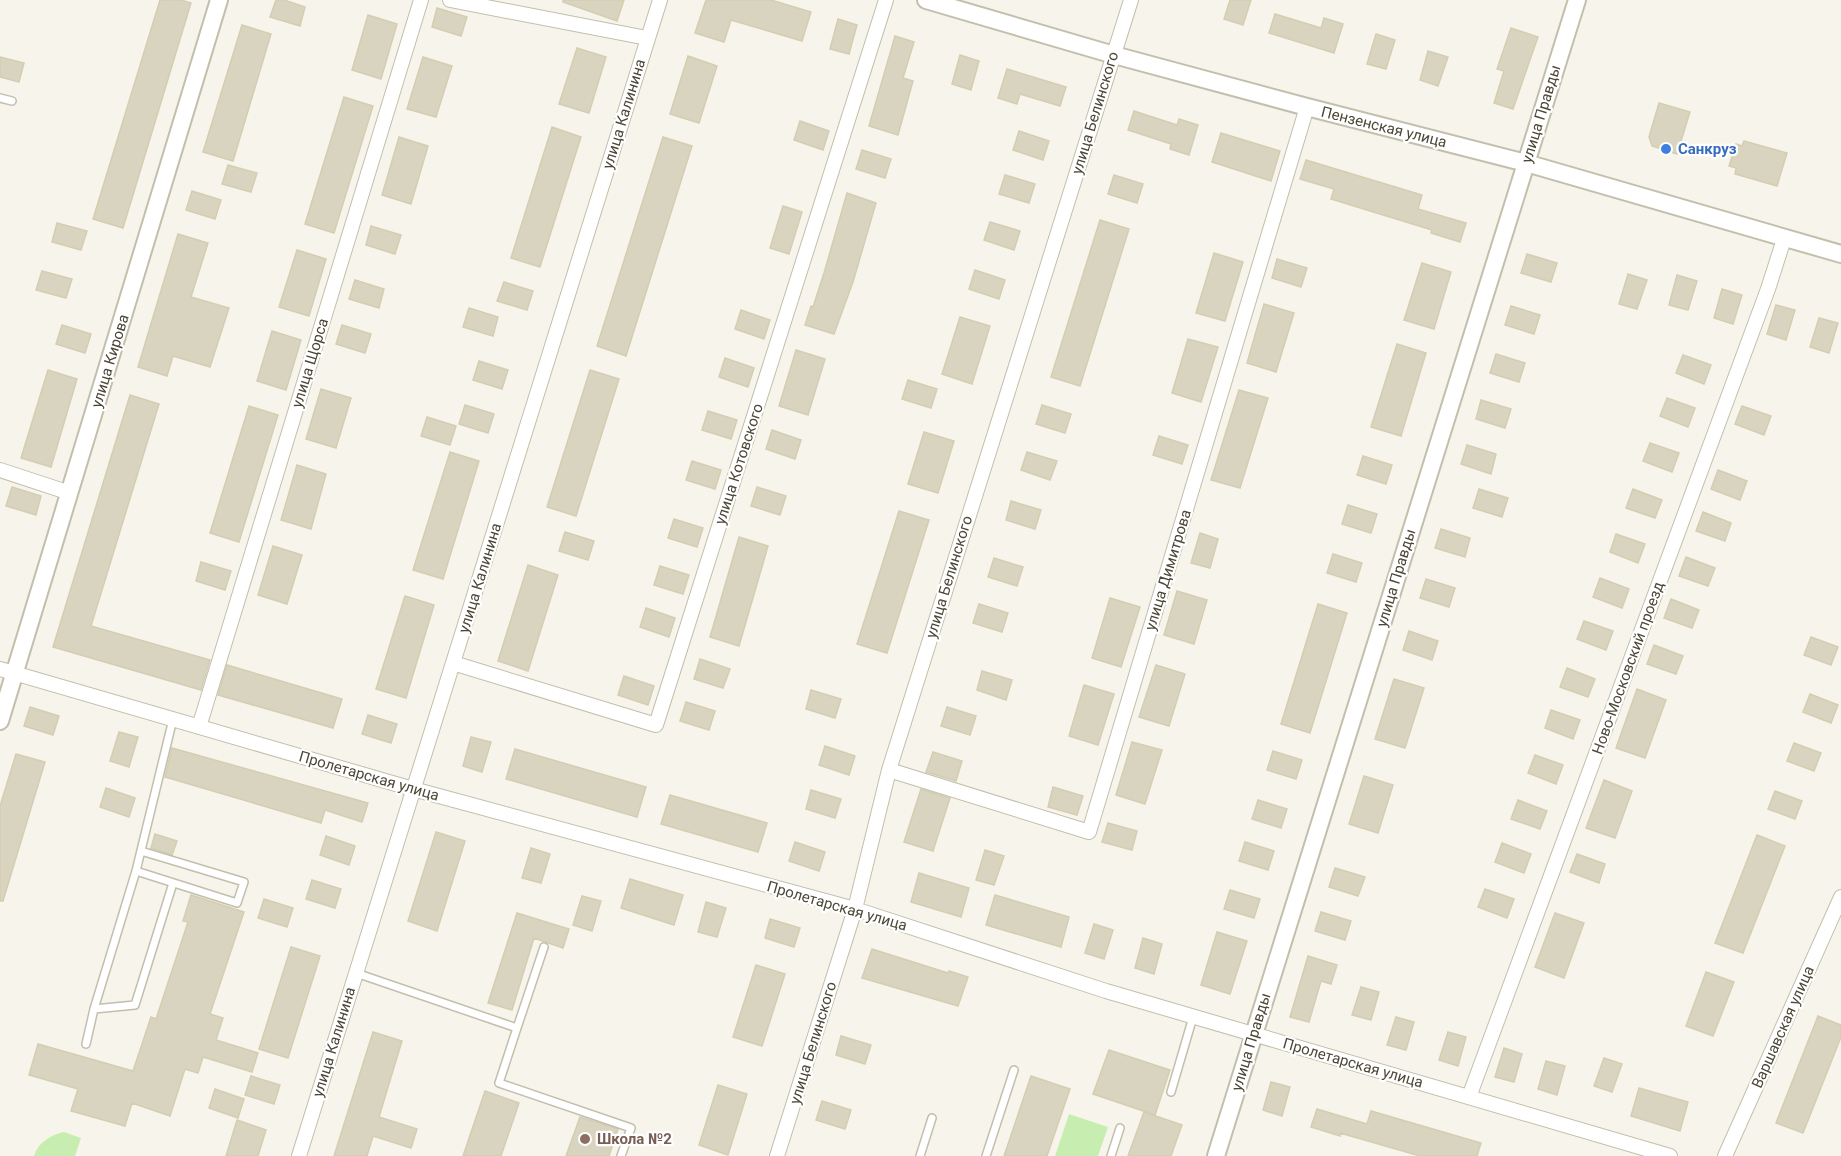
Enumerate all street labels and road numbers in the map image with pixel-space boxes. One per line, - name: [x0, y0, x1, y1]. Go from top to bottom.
- street label: улица Белинского: [1068, 49, 1122, 177]
- street label: улица Калинина: [599, 57, 649, 171]
- street label: улица Правды: [1518, 63, 1564, 165]
- street label: Пензенская улица: [1319, 103, 1449, 151]
- street label: улица Кирова: [87, 312, 133, 410]
- street label: улица Щорса: [288, 316, 332, 410]
- street label: улица Котовского: [711, 401, 767, 527]
- street label: улица Димитрова: [1141, 507, 1195, 633]
- street label: улица Белинского: [922, 513, 976, 641]
- street label: улица Калинина: [455, 521, 505, 635]
- street label: улица Правды: [1373, 527, 1419, 629]
- street label: Ново-Московский проезд: [1588, 579, 1668, 757]
- street label: Пролетарская улица: [297, 747, 441, 805]
- street label: Пролетарская улица: [765, 877, 909, 935]
- street label: Варшавская улица: [1748, 963, 1818, 1091]
- street label: улица Белинского: [786, 979, 840, 1107]
- street label: улица Калинина: [309, 985, 359, 1099]
- street label: улица Правды: [1228, 991, 1274, 1093]
- street label: Пролетарская улица: [1281, 1034, 1425, 1092]

